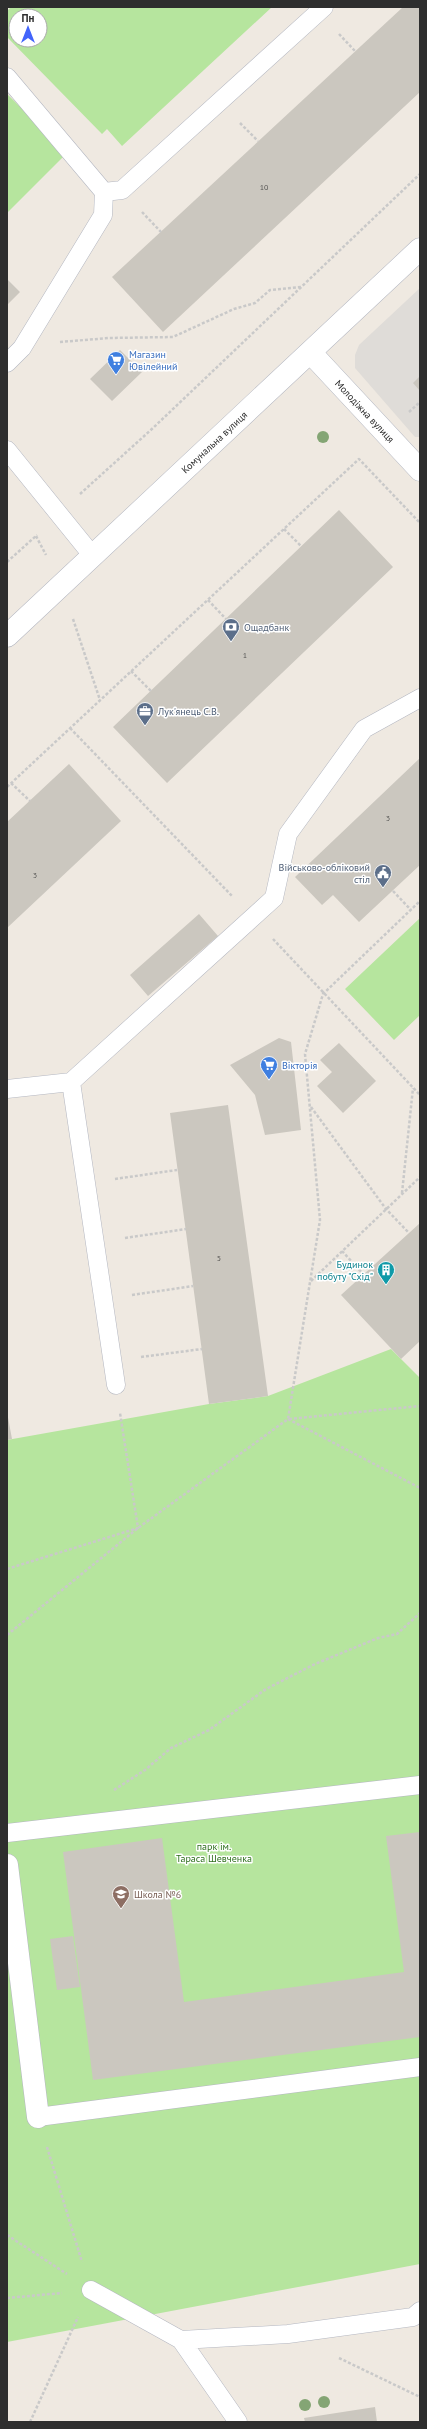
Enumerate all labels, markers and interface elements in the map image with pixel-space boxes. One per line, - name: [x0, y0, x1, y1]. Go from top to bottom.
- north arrow: [8, 8, 48, 48]
- text: Пн: [22, 11, 35, 25]
- house number: 10: [260, 182, 269, 192]
- place label: Магазин Ювілейний: [129, 348, 178, 373]
- supermarket icon: Магазин Ювілейний: [106, 350, 126, 375]
- street label: Молодіжна вулиця: [332, 377, 397, 446]
- street label: Комунальна вулиця: [179, 408, 250, 476]
- bank icon: Ощадбанк: [221, 617, 241, 642]
- place label: Ощадбанк: [244, 621, 289, 634]
- house number: 1: [243, 650, 247, 660]
- office icon: Лук'янець С.В.: [135, 701, 155, 726]
- place label: Лук'янець С.В.: [157, 705, 219, 718]
- house number: 3: [386, 813, 390, 823]
- place label: Військово-обліковий стіл: [279, 861, 370, 886]
- public building icon: Військово-обліковий стіл: [373, 863, 393, 888]
- house number: 3: [33, 870, 37, 880]
- supermarket icon: Вікторія: [259, 1055, 279, 1080]
- place label: Вікторія: [282, 1059, 318, 1072]
- house number: 5: [217, 1253, 221, 1263]
- place label: Будинок побуту "Схід": [317, 1258, 373, 1283]
- building icon: Будинок побуту "Схід": [376, 1260, 396, 1285]
- park label: парк ім. Тараса Шевченка: [176, 1840, 252, 1865]
- school or university icon: Школа №6: [111, 1884, 131, 1909]
- place label: Школа №6: [134, 1888, 181, 1901]

